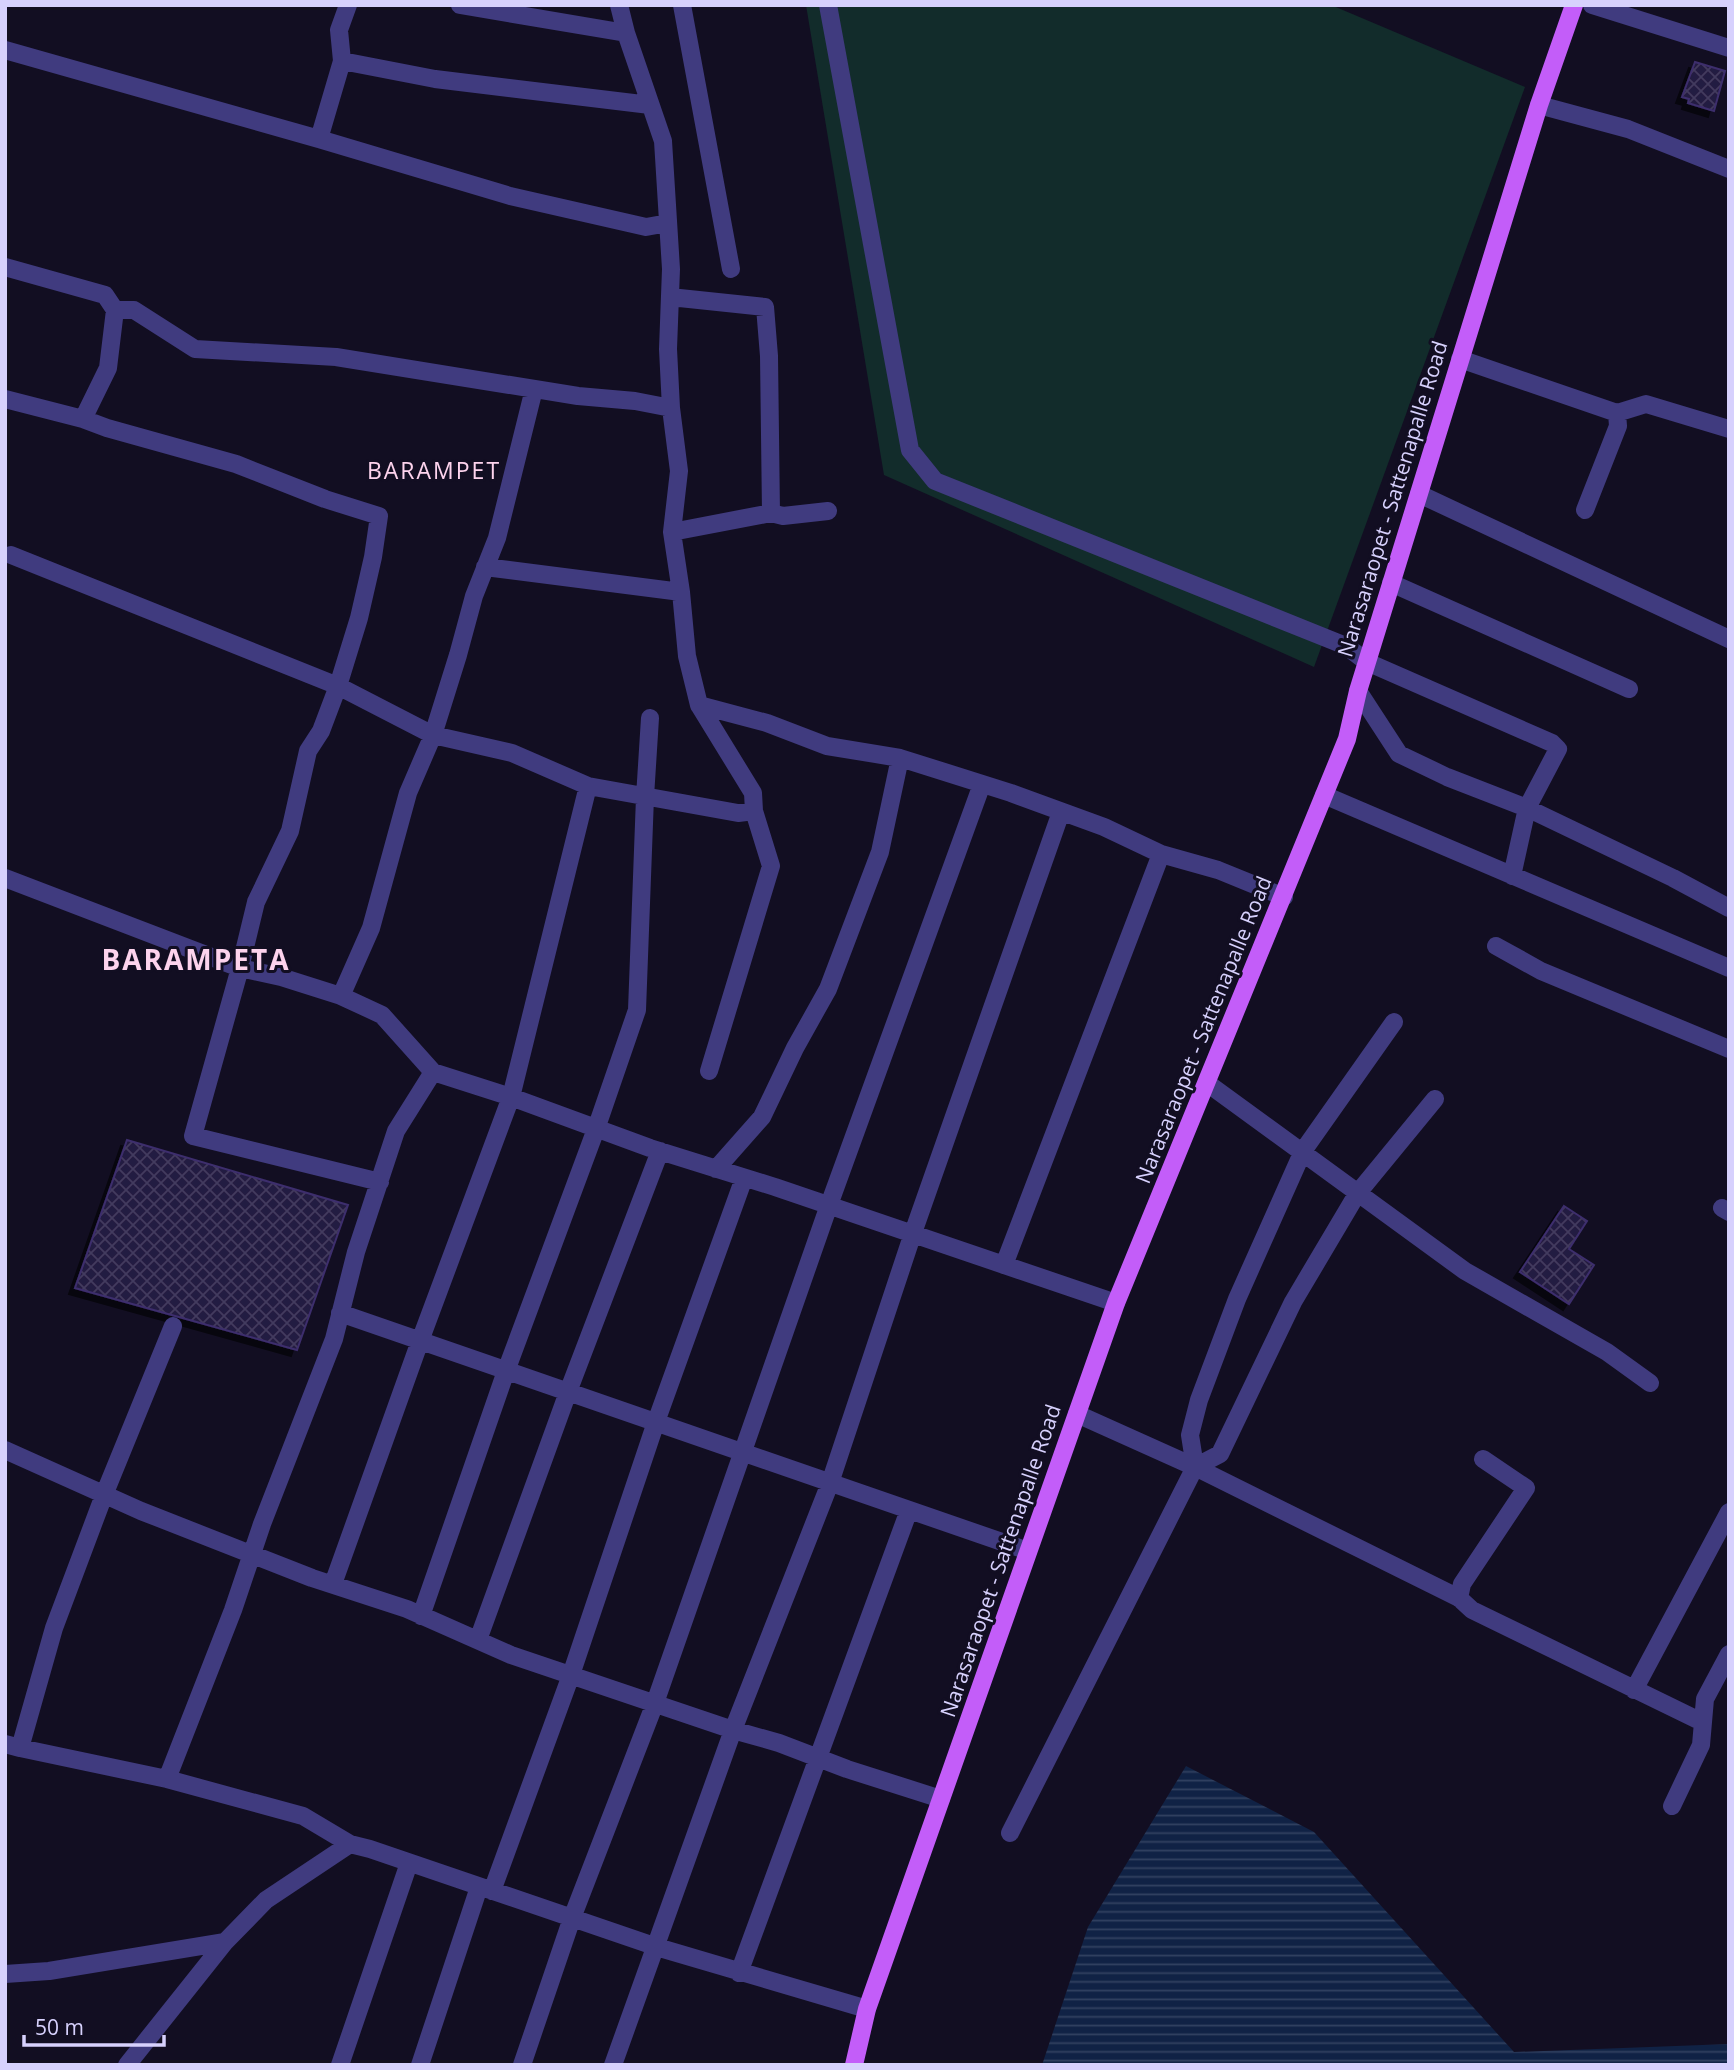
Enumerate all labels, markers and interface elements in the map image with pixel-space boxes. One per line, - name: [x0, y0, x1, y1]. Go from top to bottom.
- street label: Narasaraopet - Sattenapalle Road: [1331, 337, 1454, 660]
- district label: BARAMPET: [367, 454, 501, 486]
- street label: Narasaraopet - Sattenapalle Road: [1128, 872, 1278, 1187]
- district label: BARAMPETA: [101, 940, 291, 978]
- street label: Narasaraopet - Sattenapalle Road: [933, 1401, 1067, 1721]
- scale bar: [24, 2004, 164, 2048]
- text: 50 m: [35, 2013, 84, 2041]

